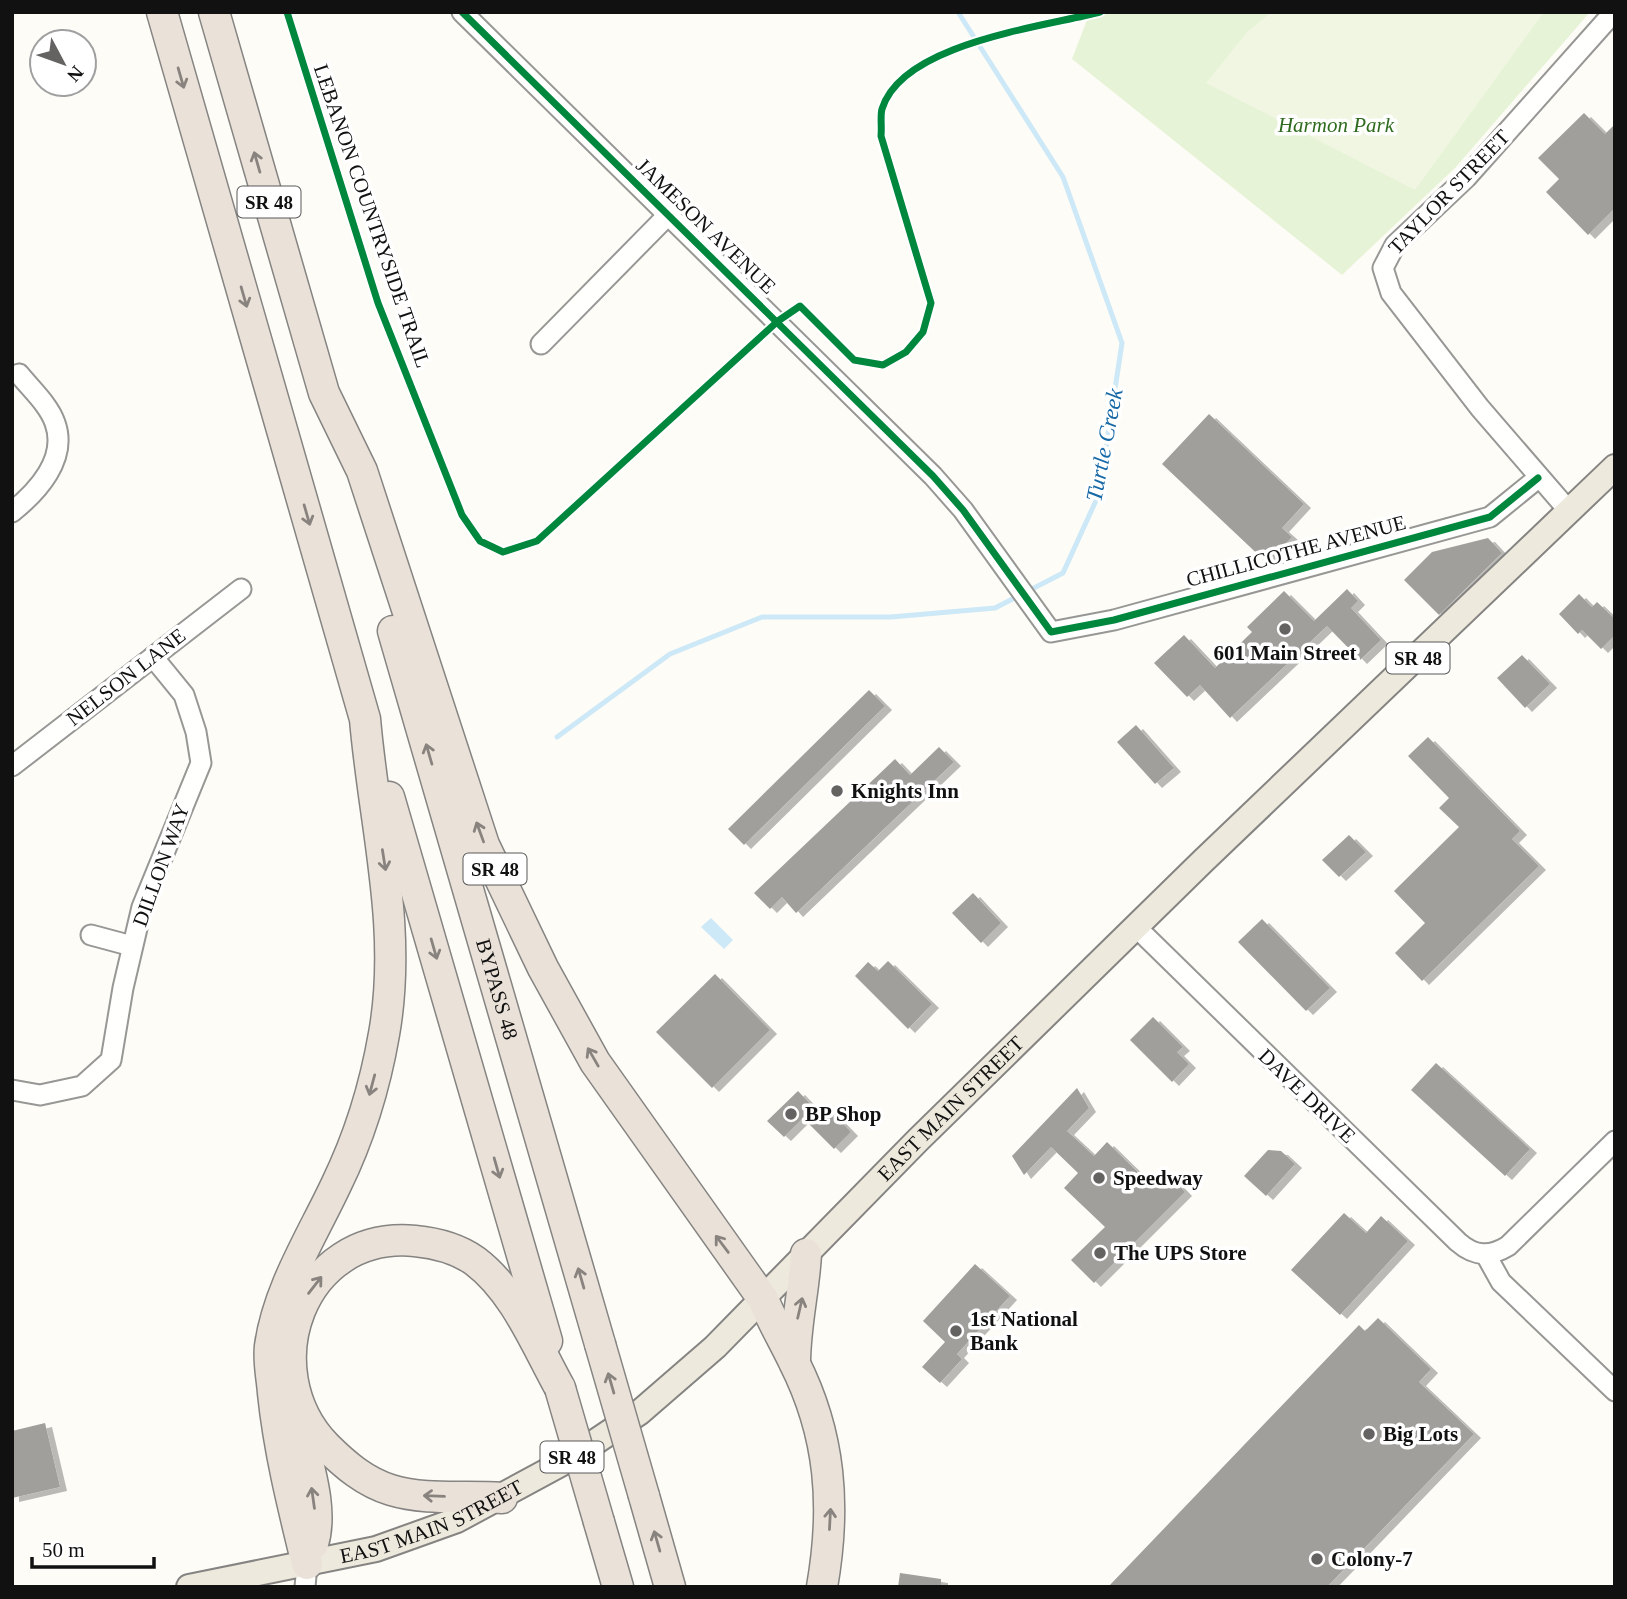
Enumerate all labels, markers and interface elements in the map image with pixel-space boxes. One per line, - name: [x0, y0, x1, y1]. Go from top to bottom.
- north arrow: [28, 28, 98, 98]
- street label: LEBANON COUNTRYSIDE TRAIL: [309, 61, 435, 371]
- text: N: [63, 62, 88, 86]
- one-way arrow: [176, 67, 189, 89]
- park label: Harmon Park: [1277, 113, 1395, 137]
- street label: TAYLOR STREET: [1383, 125, 1515, 259]
- one-way arrow: [250, 151, 263, 173]
- street label: JAMESON AVENUE: [631, 153, 781, 299]
- road number: SR 48: [238, 186, 300, 218]
- one-way arrow: [238, 285, 251, 307]
- water label: Turtle Creek: [1081, 386, 1128, 504]
- one-way arrow: [301, 504, 314, 526]
- street label: CHILLICOTHE AVENUE: [1183, 510, 1409, 592]
- marker: 601 Main Street: [1277, 621, 1293, 637]
- street label: NELSON LANE: [62, 623, 190, 731]
- place label: 601 Main Street: [1213, 641, 1357, 665]
- road number: SR 48: [1386, 642, 1450, 674]
- one-way arrow: [422, 743, 435, 766]
- place label: Knights Inn: [851, 779, 959, 803]
- marker: Knights Inn: [829, 783, 845, 799]
- street label: DILLON WAY: [128, 800, 194, 930]
- one-way arrow: [473, 822, 485, 844]
- one-way arrow: [378, 848, 391, 871]
- road number: SR 48: [463, 854, 526, 884]
- street label: BYPASS 48: [471, 936, 523, 1042]
- one-way arrow: [428, 937, 441, 960]
- street label: EAST MAIN STREET: [873, 1031, 1029, 1186]
- street label: DAVE DRIVE: [1254, 1044, 1360, 1148]
- one-way arrow: [586, 1048, 600, 1068]
- one-way arrow: [365, 1074, 378, 1096]
- place label: BP Shop: [805, 1102, 881, 1126]
- marker: BP Shop: [783, 1106, 799, 1122]
- one-way arrow: [491, 1156, 504, 1178]
- place label: Speedway: [1113, 1166, 1203, 1190]
- marker: Speedway: [1091, 1170, 1107, 1186]
- one-way arrow: [715, 1235, 730, 1254]
- place label: The UPS Store: [1114, 1241, 1247, 1265]
- marker: The UPS Store: [1092, 1245, 1108, 1261]
- one-way arrow: [573, 1267, 586, 1289]
- one-way arrow: [308, 1276, 323, 1294]
- one-way arrow: [794, 1298, 807, 1320]
- place label: 1st National Bank: [970, 1307, 1078, 1355]
- marker: 1st National Bank: [948, 1323, 964, 1339]
- one-way arrow: [604, 1373, 617, 1395]
- place label: Big Lots: [1383, 1422, 1458, 1446]
- marker: Big Lots: [1361, 1426, 1377, 1442]
- road number: SR 48: [540, 1442, 604, 1472]
- street label: EAST MAIN STREET: [338, 1475, 527, 1568]
- one-way arrow: [306, 1487, 319, 1509]
- one-way arrow: [423, 1490, 446, 1503]
- one-way arrow: [824, 1508, 837, 1531]
- scale bar: [32, 1526, 154, 1570]
- one-way arrow: [649, 1531, 662, 1553]
- text: 50 m: [42, 1538, 85, 1562]
- place label: Colony-7: [1331, 1547, 1413, 1571]
- marker: Colony-7: [1309, 1551, 1325, 1567]

